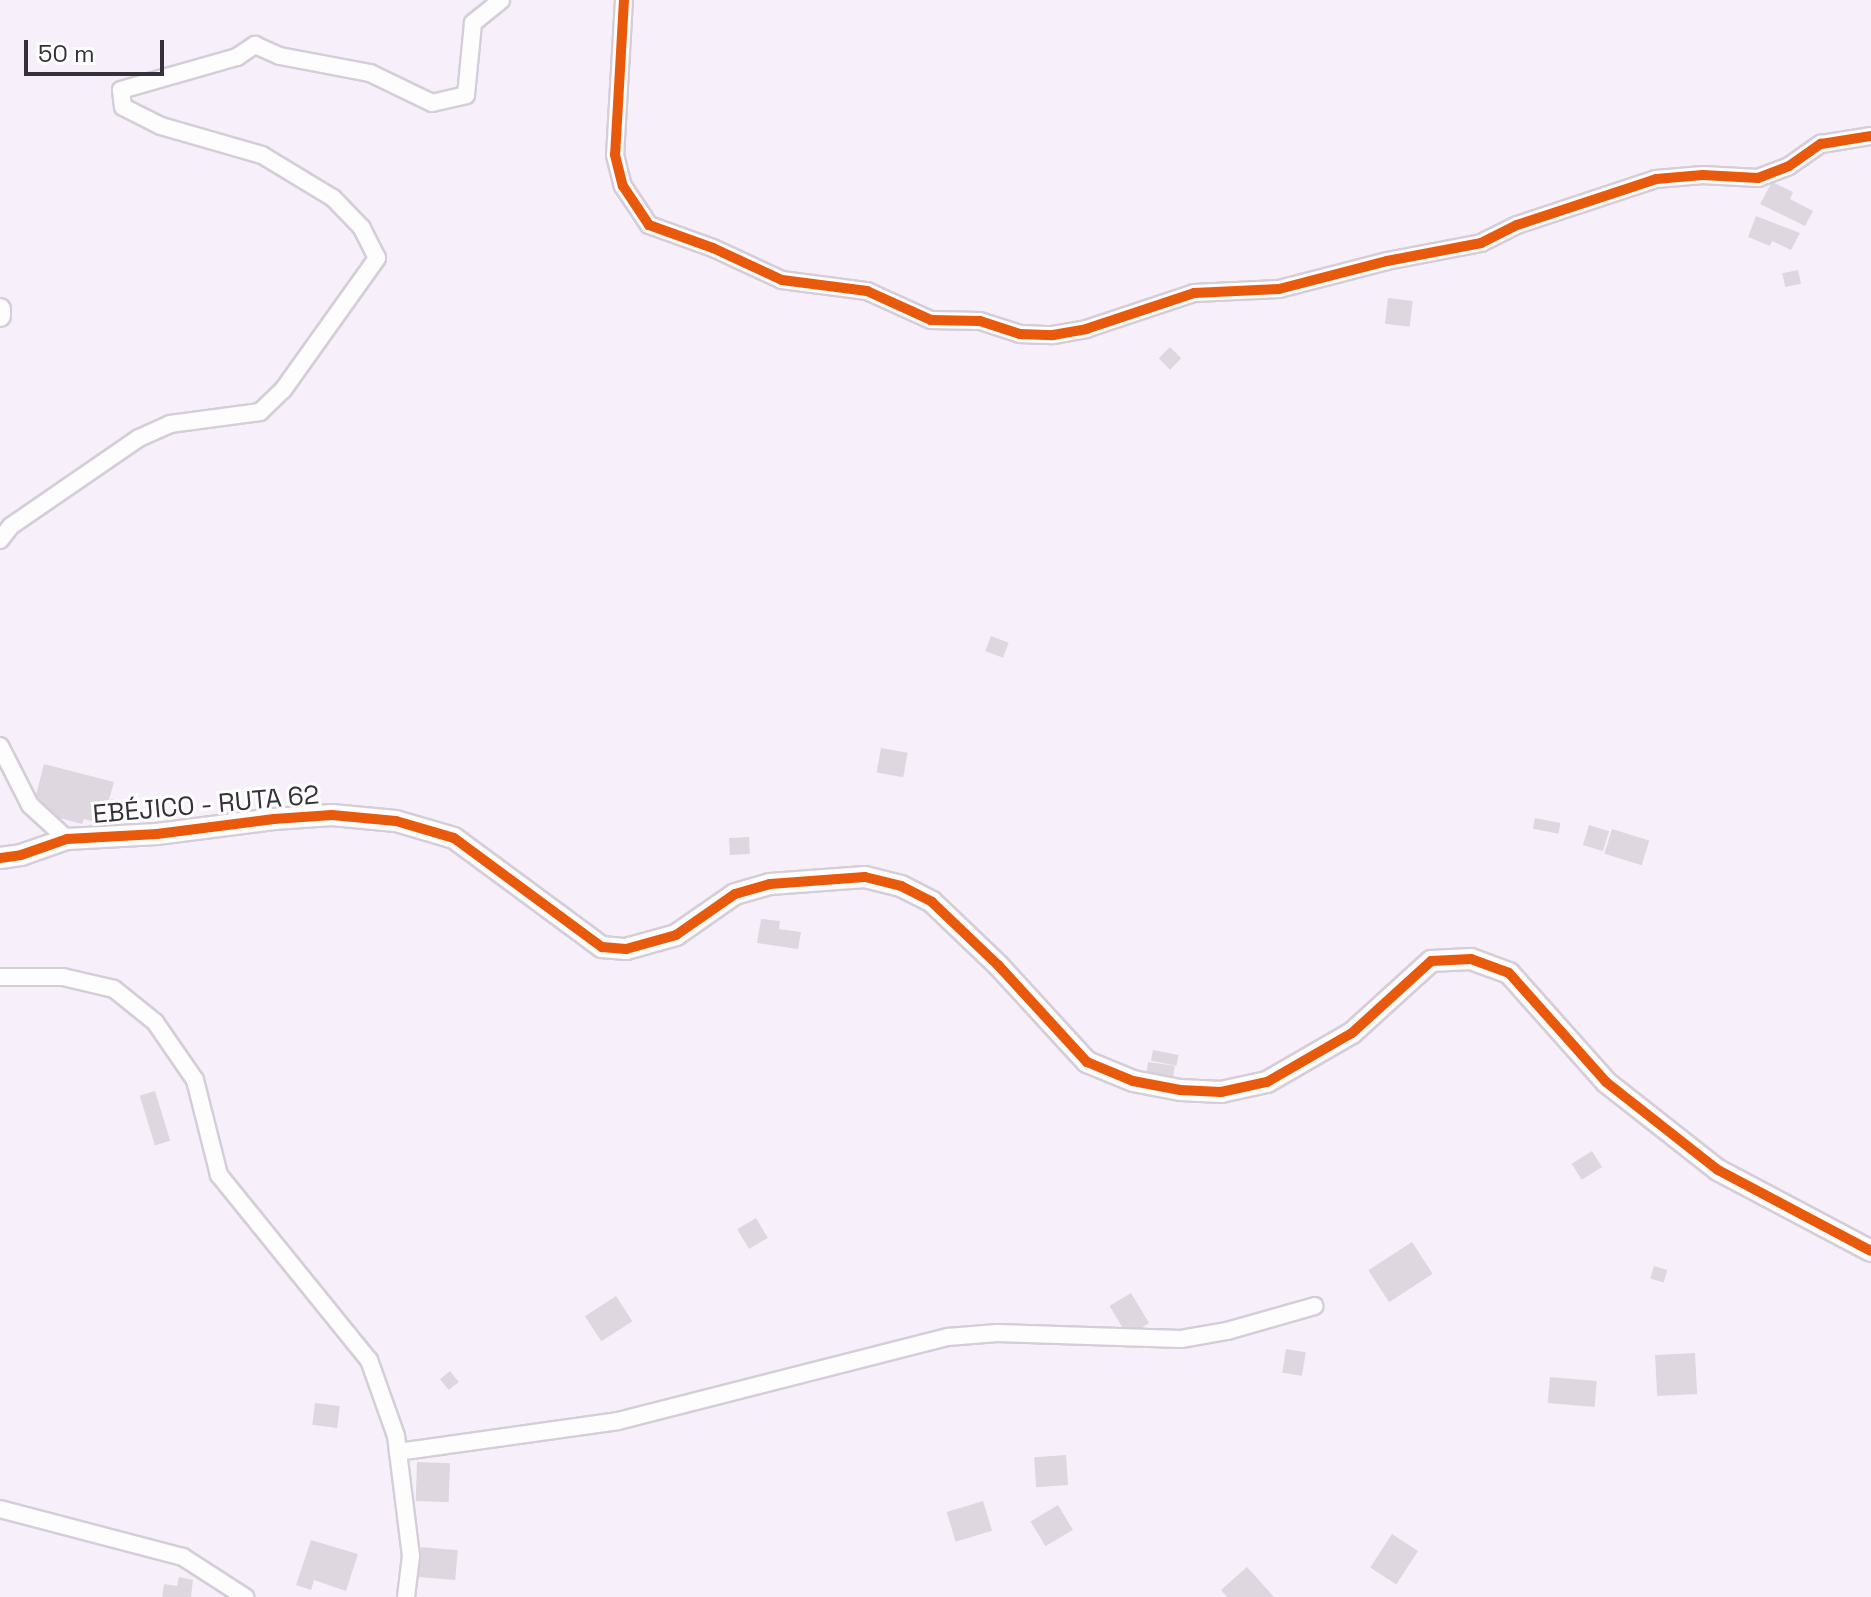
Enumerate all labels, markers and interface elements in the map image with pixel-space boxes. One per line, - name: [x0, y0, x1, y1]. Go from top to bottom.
- scale bar: [28, 24, 168, 74]
- text: 50 m: [38, 38, 95, 69]
- street label: EBÉJICO - RUTA 62: [91, 779, 321, 831]

